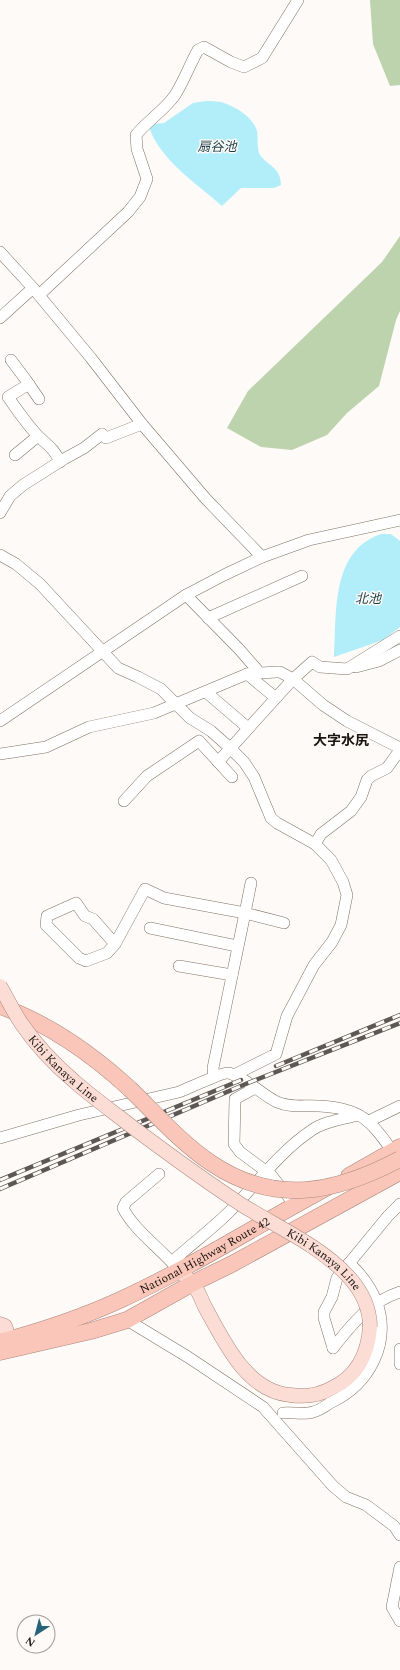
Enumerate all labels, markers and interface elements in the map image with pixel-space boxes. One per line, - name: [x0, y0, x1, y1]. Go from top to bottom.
- water label: 扇谷池: [197, 137, 238, 157]
- water label: 北池: [355, 589, 383, 609]
- district label: 大字水尻: [313, 730, 369, 751]
- street label: Kibi Kanaya Line: [23, 1031, 102, 1108]
- street label: National Highway Route 42: [137, 1212, 273, 1299]
- street label: Kibi Kanaya Line: [283, 1224, 366, 1295]
- north arrow: [16, 1614, 56, 1654]
- text: N: [22, 1632, 39, 1651]

